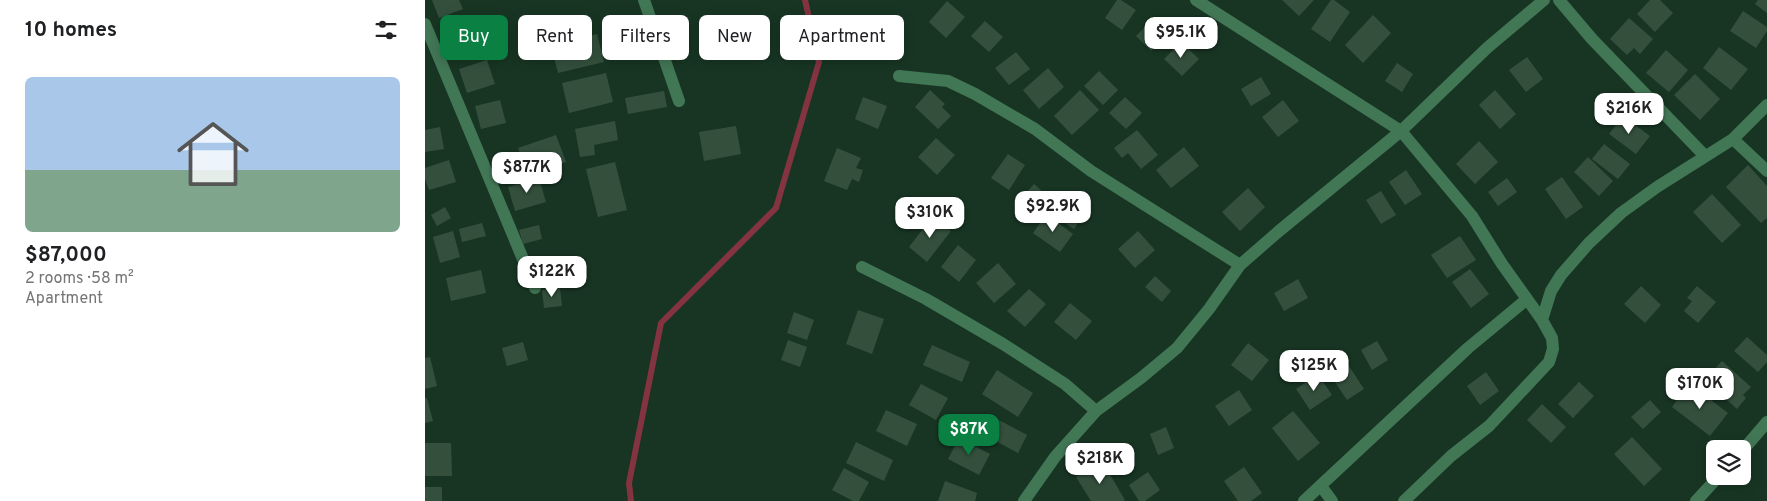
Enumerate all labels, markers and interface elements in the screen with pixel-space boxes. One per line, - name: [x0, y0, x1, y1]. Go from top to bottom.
- chip: Buy: [440, 15, 508, 60]
- chip: Rent: [518, 15, 592, 60]
- chip: Filters: [602, 15, 689, 60]
- chip: New: [699, 15, 770, 60]
- chip: Apartment: [780, 15, 904, 60]
- icon: filters: [372, 16, 400, 44]
- text: 10 homes: [25, 17, 117, 44]
- pin: $95.1K: [1140, 17, 1222, 59]
- text: $95.1K: [1156, 23, 1206, 43]
- pin: $216K: [1594, 92, 1664, 135]
- text: $216K: [1606, 99, 1653, 119]
- icon: home: [168, 109, 258, 199]
- pin: $87.7K: [486, 152, 568, 194]
- text: $87.7K: [503, 158, 551, 178]
- pin: $92.9K: [1012, 190, 1094, 233]
- pin: $310K: [895, 196, 965, 239]
- text: $92.9K: [1026, 197, 1080, 217]
- text: $310K: [906, 203, 954, 223]
- text: $87,000: [25, 242, 107, 269]
- pin: $122K: [517, 256, 587, 298]
- text: $122K: [529, 262, 575, 282]
- text: 2 rooms · 58 m²: [25, 269, 134, 289]
- text: Apartment: [25, 289, 103, 309]
- pin: $125K: [1279, 350, 1349, 392]
- text: $125K: [1291, 356, 1337, 376]
- pin: $170K: [1665, 368, 1735, 410]
- text: $170K: [1677, 374, 1723, 394]
- pin: $87K: [939, 414, 999, 456]
- text: $87K: [949, 420, 989, 440]
- map controls: [1706, 440, 1751, 485]
- button: layers: [1706, 440, 1751, 485]
- pin: $218K: [1065, 442, 1135, 485]
- text: $218K: [1076, 449, 1124, 469]

